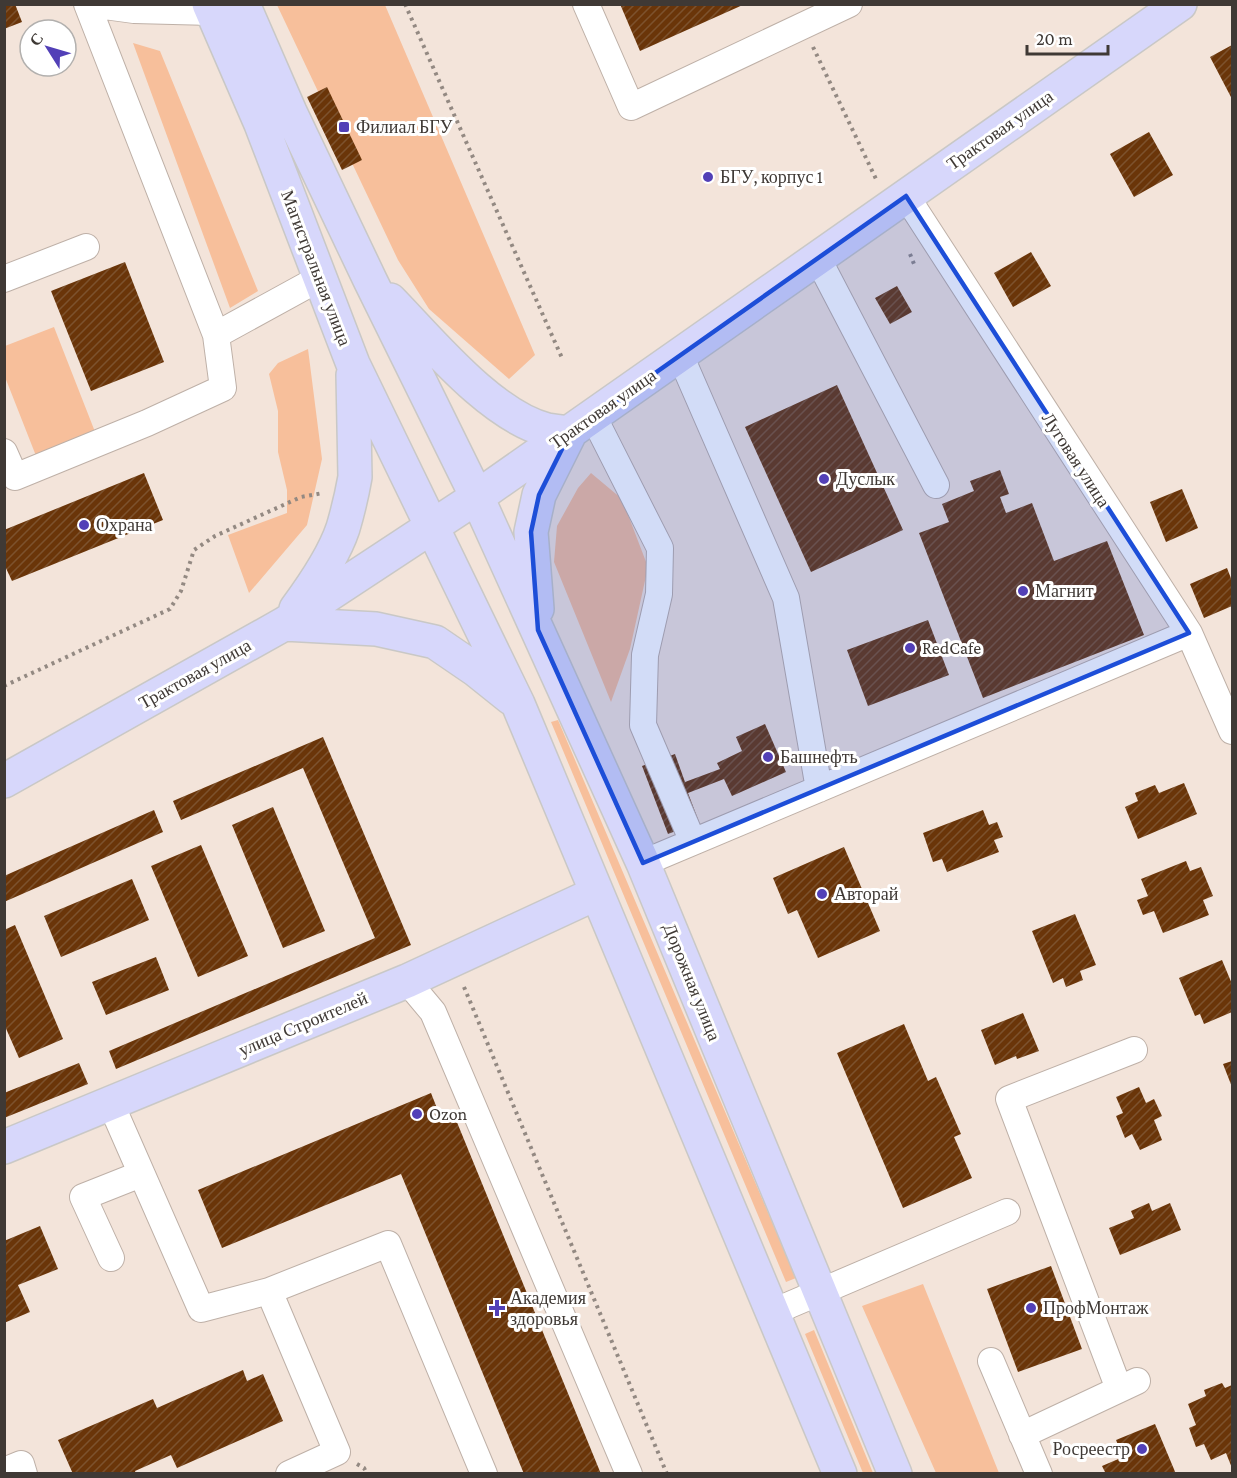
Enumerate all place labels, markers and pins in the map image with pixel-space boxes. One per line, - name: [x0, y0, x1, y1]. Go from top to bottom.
- place label: Филиал БГУ: [356, 117, 453, 137]
- marker: Филиал БГУ: [337, 120, 351, 134]
- place label: БГУ, корпус 1: [720, 167, 823, 187]
- marker: БГУ, корпус 1: [701, 170, 715, 184]
- place label: Дуслык: [836, 469, 895, 489]
- marker: Дуслык: [817, 472, 831, 486]
- place label: Охрана: [96, 515, 153, 535]
- marker: Охрана: [77, 518, 91, 532]
- place label: Магнит: [1035, 581, 1094, 601]
- marker: Магнит: [1016, 584, 1030, 598]
- place label: RedCafe: [922, 638, 981, 658]
- marker: RedCafe: [903, 641, 917, 655]
- place label: Башнефть: [780, 747, 858, 767]
- marker: Башнефть: [761, 750, 775, 764]
- place label: Авторай: [834, 884, 899, 904]
- marker: Авторай: [815, 887, 829, 901]
- place label: Ozon: [429, 1104, 468, 1124]
- marker: Ozon: [410, 1107, 424, 1121]
- place label: Академия здоровья: [510, 1288, 586, 1329]
- place label: ПрофМонтаж: [1043, 1298, 1149, 1318]
- marker: Академия здоровья: [488, 1299, 506, 1317]
- marker: ПрофМонтаж: [1024, 1301, 1038, 1315]
- place label: Росреестр: [1052, 1439, 1130, 1459]
- marker: Росреестр: [1135, 1442, 1149, 1456]

